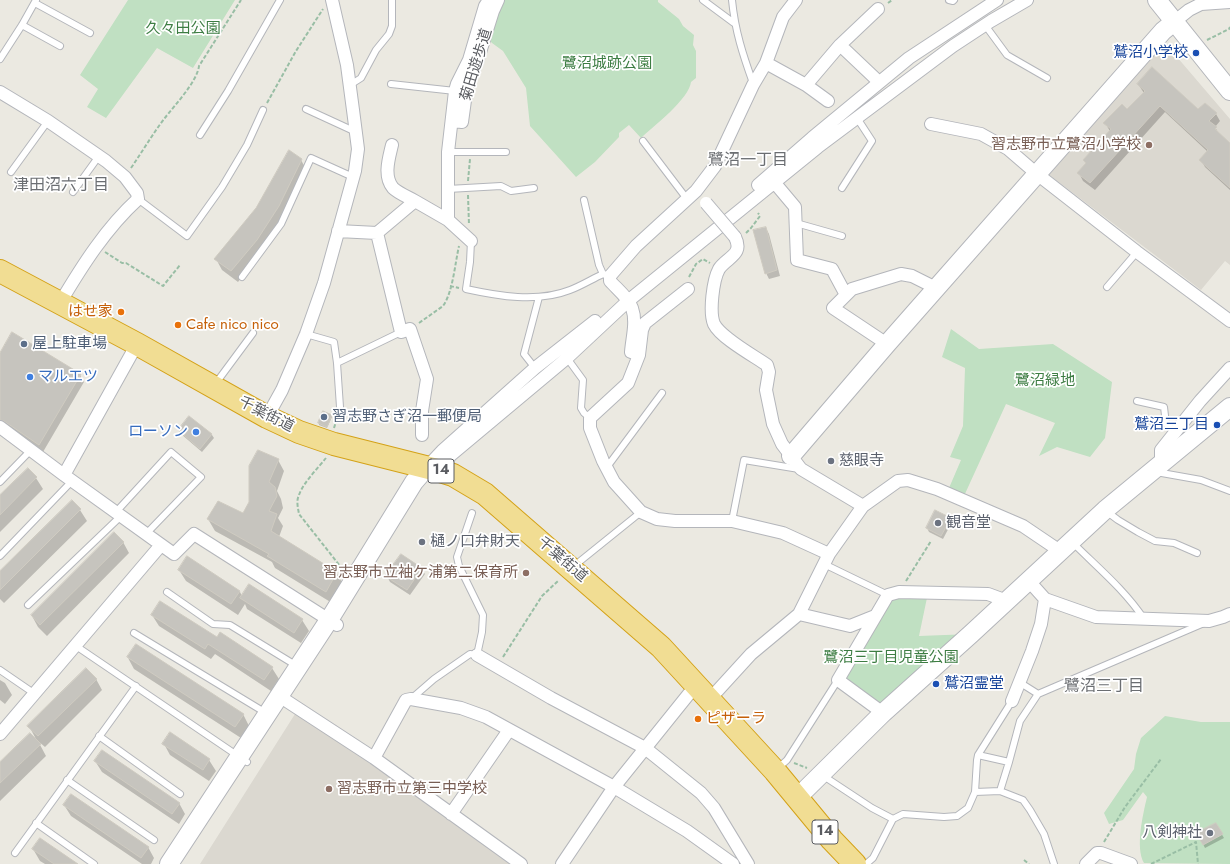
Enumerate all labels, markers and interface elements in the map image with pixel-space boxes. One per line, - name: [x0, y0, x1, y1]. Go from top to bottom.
- park label: 久々田公園: [146, 20, 220, 38]
- street label: 菊田遊歩道: [457, 27, 497, 103]
- place label: 鷲沼小学校: [1113, 44, 1188, 62]
- marker: 鷲沼小学校: [1191, 48, 1201, 58]
- park label: 鷺沼城跡公園: [562, 55, 652, 73]
- place label: 習志野市立鷺沼小学校: [991, 136, 1141, 154]
- marker: 習志野市立鷺沼小学校: [1144, 140, 1154, 150]
- district label: 鷺沼一丁目: [708, 151, 788, 171]
- district label: 津田沼六丁目: [13, 176, 109, 196]
- place label: はせ家: [68, 303, 113, 321]
- marker: はせ家: [116, 307, 126, 317]
- place label: Cafe nico nico: [186, 316, 279, 334]
- marker: Cafe nico nico: [173, 320, 183, 330]
- place label: 屋上駐車場: [32, 335, 107, 353]
- marker: 屋上駐車場: [19, 339, 29, 349]
- place label: マルエツ: [38, 368, 98, 386]
- marker: マルエツ: [25, 372, 35, 382]
- park label: 鷺沼緑地: [1015, 372, 1075, 390]
- street label: 千葉街道: [235, 393, 297, 437]
- place label: 習志野さぎ沼一郵便局: [332, 408, 482, 426]
- marker: 習志野さぎ沼一郵便局: [319, 412, 329, 422]
- place label: 鷲沼三丁目: [1134, 416, 1209, 434]
- marker: 鷲沼三丁目: [1212, 420, 1222, 430]
- place label: ローソン: [128, 423, 188, 441]
- marker: ローソン: [191, 427, 201, 437]
- place label: 慈眼寺: [839, 452, 884, 470]
- marker: 慈眼寺: [826, 456, 836, 466]
- road number: 14: [428, 459, 454, 483]
- place label: 観音堂: [946, 514, 991, 532]
- marker: 観音堂: [933, 518, 943, 528]
- place label: 樋ノ口弁財天: [430, 533, 520, 551]
- street label: 千葉街道: [533, 534, 591, 586]
- marker: 樋ノ口弁財天: [417, 537, 427, 547]
- place label: 習志野市立袖ケ浦第二保育所: [323, 564, 518, 582]
- marker: 習志野市立袖ケ浦第二保育所: [521, 568, 531, 578]
- park label: 鷺沼三丁目児童公園: [824, 649, 958, 667]
- place label: 鷲沼霊堂: [944, 675, 1004, 693]
- district label: 鷺沼三丁目: [1064, 677, 1144, 697]
- marker: 鷲沼霊堂: [931, 679, 941, 689]
- place label: ピザーラ: [706, 710, 766, 728]
- marker: ピザーラ: [693, 714, 703, 724]
- place label: 習志野市立第三中学校: [337, 780, 487, 798]
- marker: 習志野市立第三中学校: [324, 784, 334, 794]
- road number: 14: [812, 820, 838, 844]
- place label: 八剣神社: [1142, 824, 1202, 842]
- marker: 八剣神社: [1205, 828, 1215, 838]

